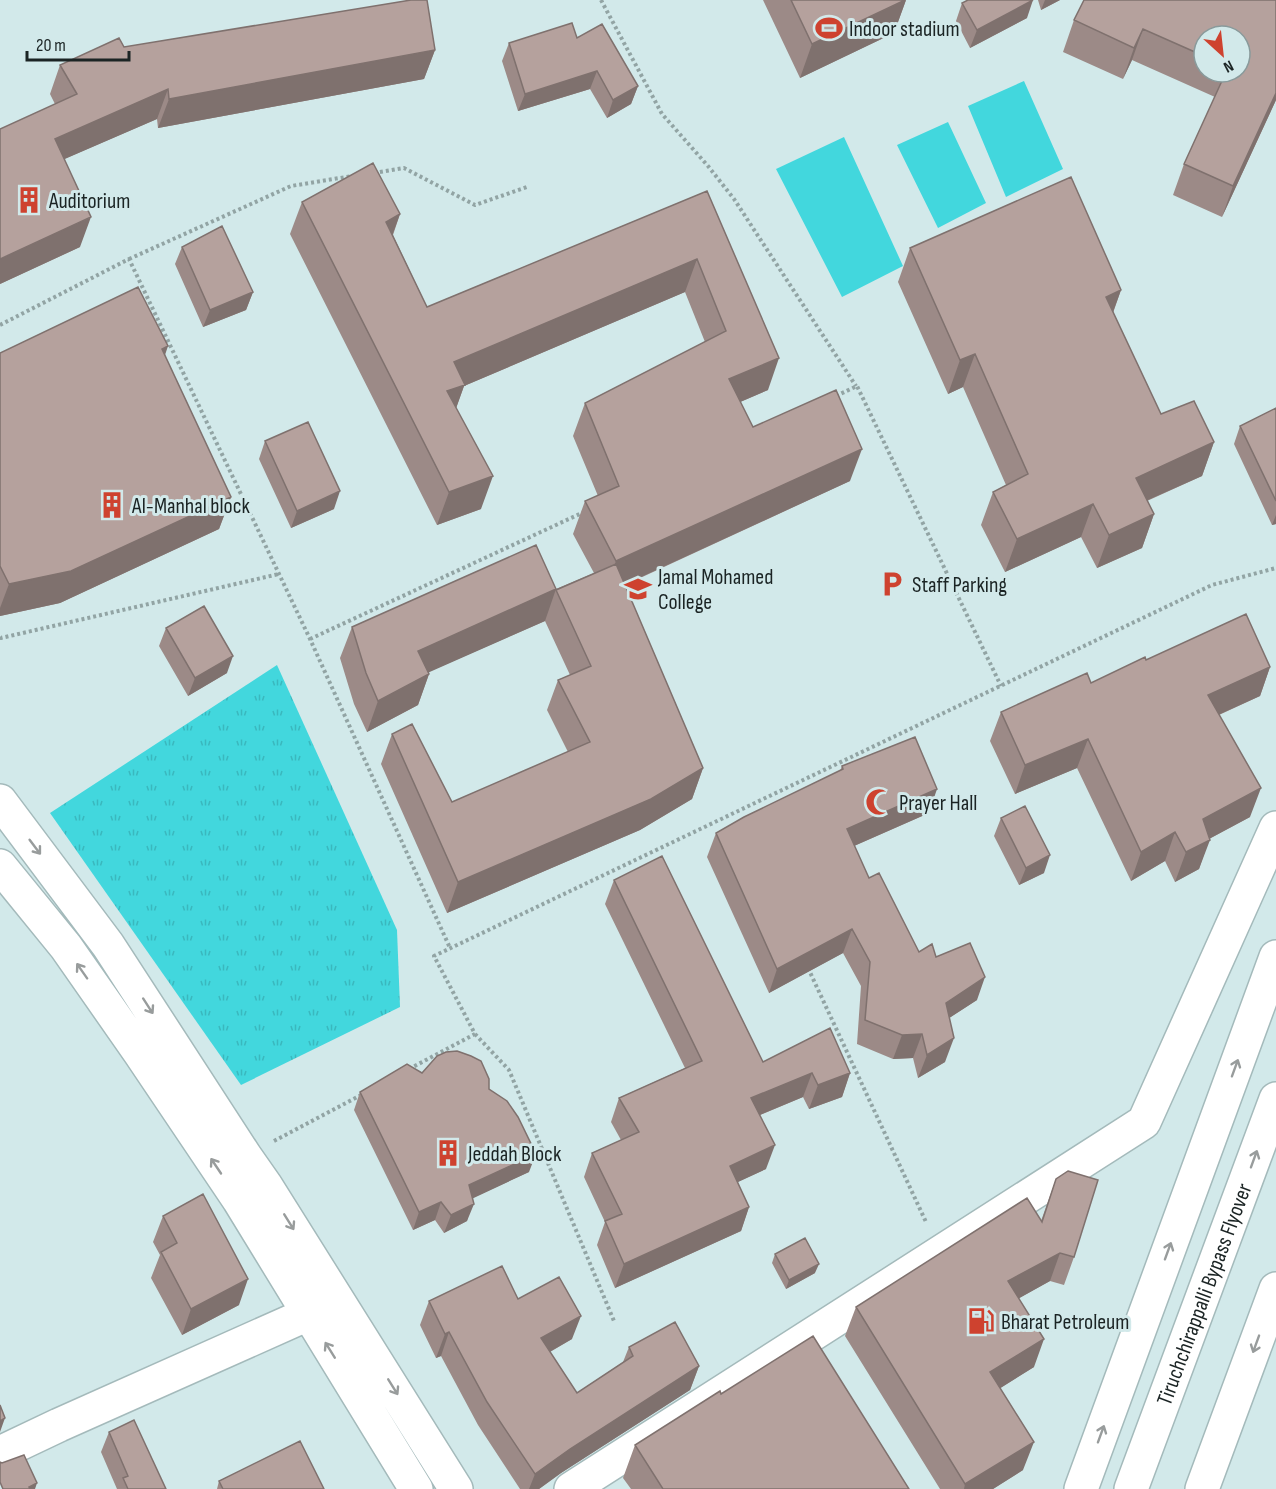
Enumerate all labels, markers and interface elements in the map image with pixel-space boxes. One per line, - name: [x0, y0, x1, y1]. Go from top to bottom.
- sports icon: Indoor stadium: [814, 13, 844, 43]
- place label: Indoor stadium: [849, 16, 960, 43]
- scale bar: [27, 24, 129, 62]
- north arrow: [1192, 24, 1252, 84]
- text: 20 m: [36, 35, 66, 56]
- text: N: [1220, 56, 1236, 76]
- building icon: Auditorium: [14, 185, 44, 215]
- place label: Auditorium: [48, 188, 130, 215]
- building icon: Al-Manhal block: [97, 490, 127, 520]
- place label: Al-Manhal block: [131, 493, 250, 520]
- place label: Jamal Mohamed College: [657, 564, 773, 616]
- parking icon: Staff Parking: [877, 569, 907, 599]
- place label: Staff Parking: [912, 572, 1007, 599]
- school or university icon: Jamal Mohamed College: [623, 574, 653, 604]
- mosque icon: Prayer Hall: [864, 787, 894, 817]
- place label: Prayer Hall: [899, 790, 977, 817]
- one-way arrow: [29, 839, 41, 855]
- one-way arrow: [76, 963, 88, 979]
- one-way arrow: [143, 997, 155, 1014]
- one-way arrow: [1231, 1059, 1242, 1078]
- building icon: Jeddah Block: [433, 1138, 463, 1168]
- place label: Jeddah Block: [467, 1141, 562, 1168]
- one-way arrow: [1249, 1150, 1260, 1168]
- one-way arrow: [210, 1158, 222, 1175]
- street label: Tiruchchirappalli Bypass Flyover: [1151, 1180, 1258, 1409]
- one-way arrow: [284, 1213, 296, 1230]
- one-way arrow: [1163, 1242, 1174, 1261]
- fuel station icon: Bharat Petroleum: [966, 1306, 996, 1336]
- place label: Bharat Petroleum: [1001, 1309, 1129, 1336]
- one-way arrow: [1249, 1334, 1260, 1353]
- one-way arrow: [323, 1342, 335, 1359]
- one-way arrow: [387, 1378, 399, 1395]
- one-way arrow: [1096, 1425, 1107, 1444]

